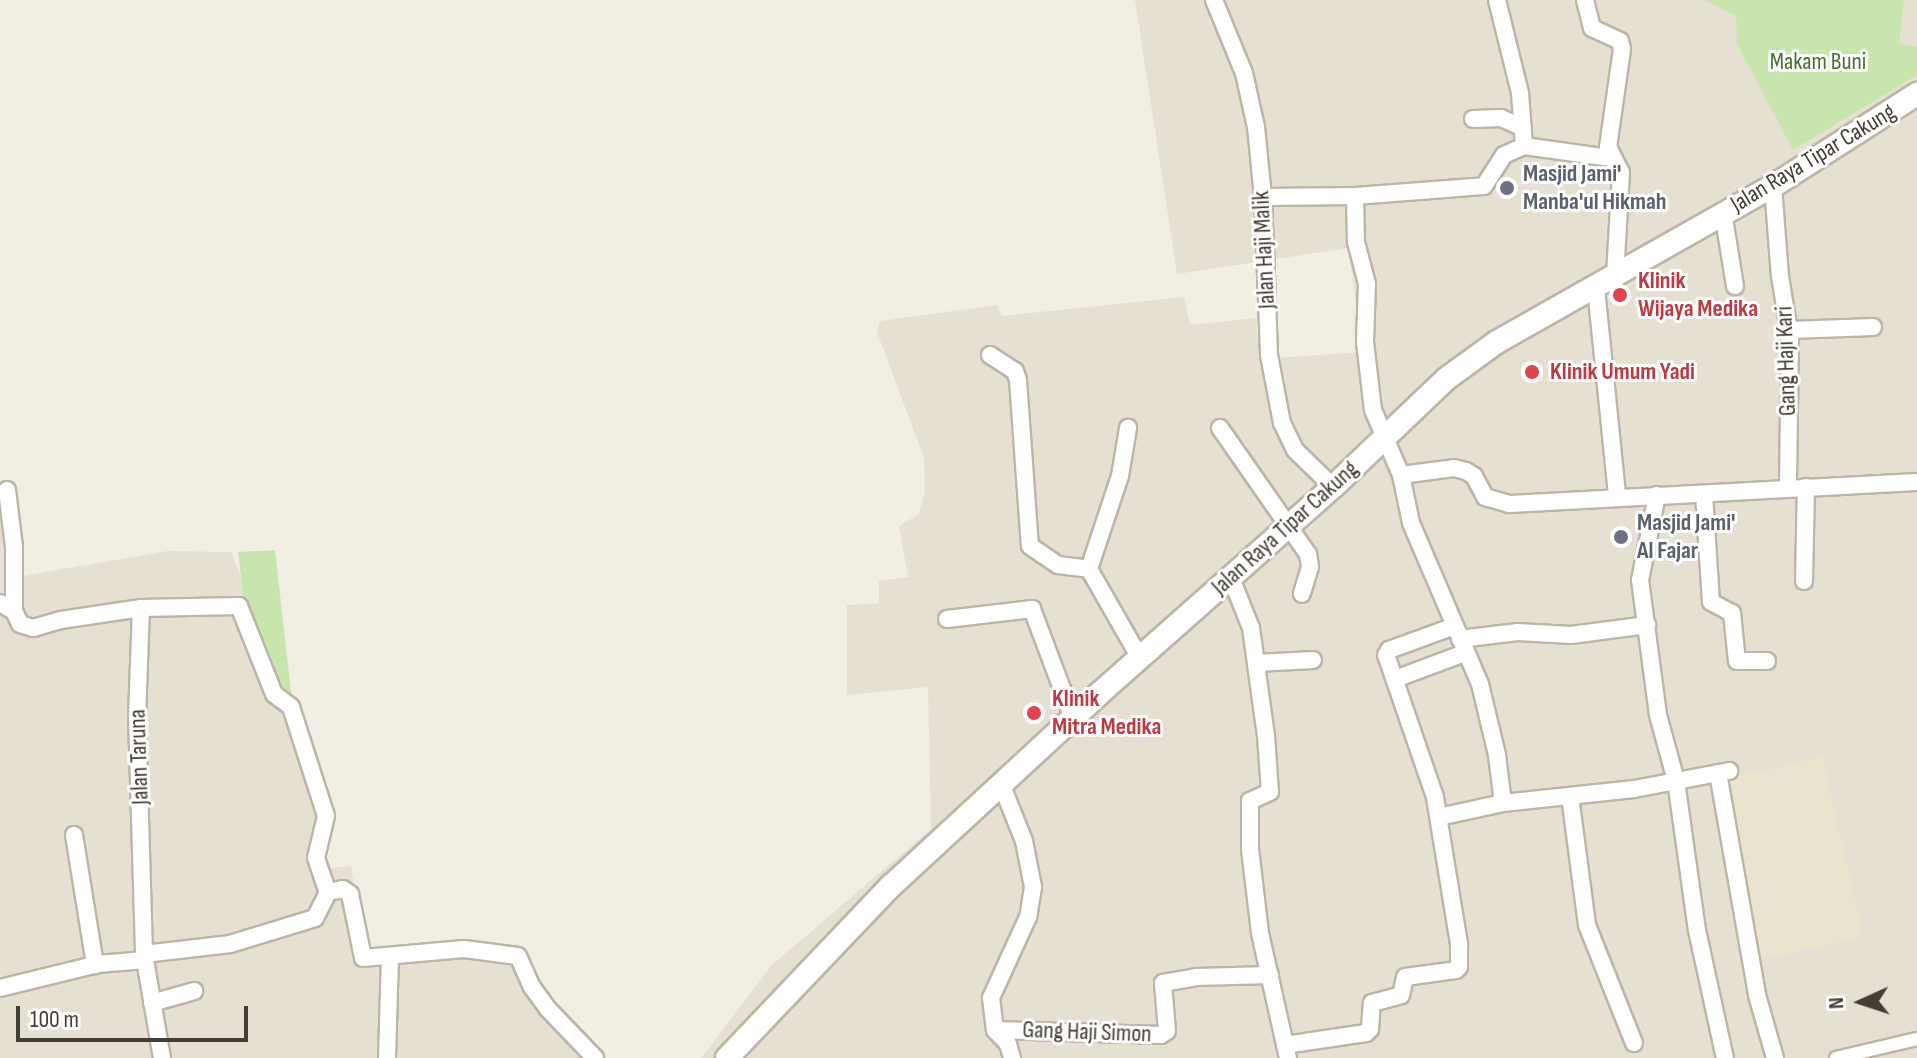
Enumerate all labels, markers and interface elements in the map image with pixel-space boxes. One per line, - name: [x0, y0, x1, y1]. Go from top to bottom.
- park label: Makam Buni: [1770, 48, 1866, 76]
- street label: Jalan Raya Tipar Cakung: [1725, 97, 1901, 219]
- place label: Masjid Jami' Manba'ul Hikmah: [1523, 160, 1667, 216]
- marker: Masjid Jami' Manba'ul Hikmah: [1498, 179, 1516, 197]
- street label: Jalan Haji Malik: [1247, 190, 1281, 310]
- place label: Klinik Wijaya Medika: [1638, 267, 1758, 323]
- marker: Klinik Wijaya Medika: [1609, 284, 1631, 306]
- street label: Gang Haji Kari: [1770, 305, 1802, 417]
- place label: Klinik Umum Yadi: [1550, 358, 1695, 386]
- marker: Klinik Umum Yadi: [1521, 361, 1543, 383]
- street label: Jalan Raya Tipar Cakung: [1206, 455, 1364, 601]
- place label: Masjid Jami' Al Fajar: [1637, 509, 1735, 565]
- marker: Masjid Jami' Al Fajar: [1612, 528, 1630, 546]
- place label: Klinik Mitra Medika: [1052, 685, 1161, 741]
- marker: Klinik Mitra Medika: [1023, 702, 1045, 724]
- street label: Jalan Taruna: [123, 709, 155, 805]
- north arrow: [1821, 962, 1901, 1042]
- scale bar: [20, 990, 252, 1040]
- text: N: [1823, 997, 1850, 1010]
- text: 100 m: [30, 1005, 79, 1034]
- street label: Gang Haji Simon: [1022, 1015, 1152, 1049]

